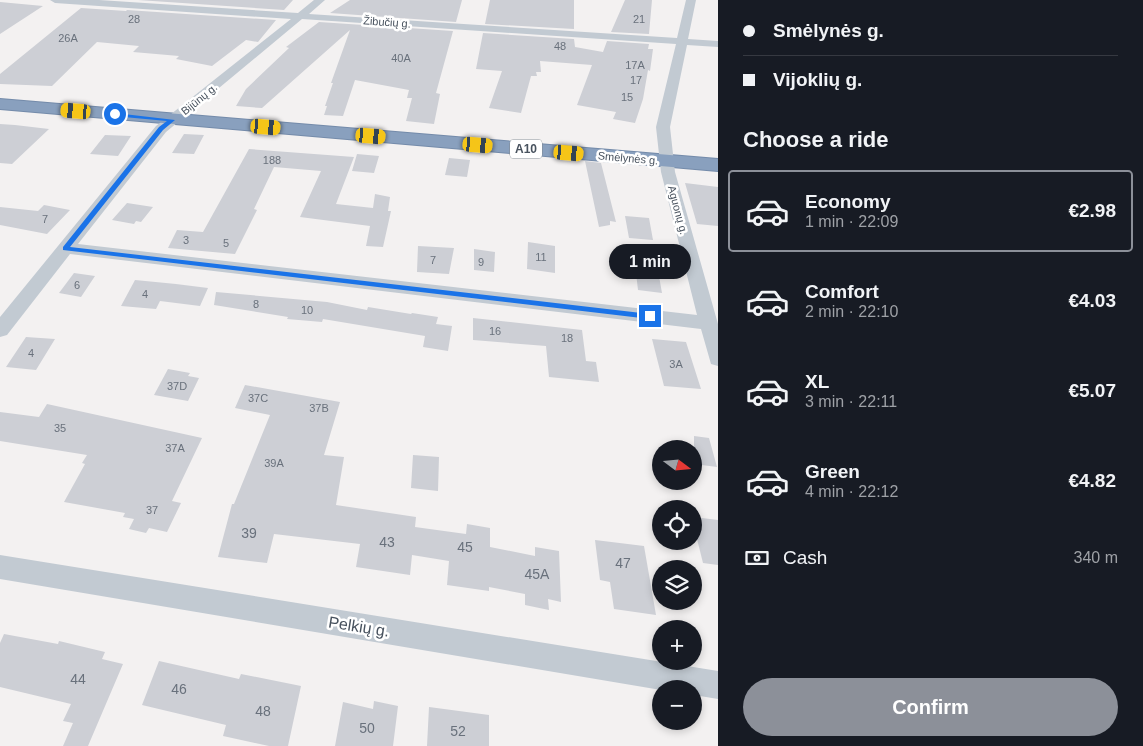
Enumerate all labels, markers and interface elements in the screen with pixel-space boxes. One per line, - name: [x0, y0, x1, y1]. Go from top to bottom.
- house number: 28: [128, 13, 140, 25]
- house number: 21: [633, 13, 645, 25]
- street label: Žibučių g.: [363, 14, 411, 30]
- text: Smėlynės g.: [773, 20, 884, 41]
- house number: 26A: [58, 32, 78, 44]
- house number: 48: [554, 40, 566, 52]
- house number: 40A: [391, 52, 411, 64]
- house number: 17A: [625, 59, 645, 71]
- text: Vijoklių g.: [773, 69, 862, 90]
- house number: 17: [630, 74, 642, 86]
- street label: Bijūnų g.: [179, 81, 219, 117]
- house number: 15: [621, 91, 633, 103]
- car: [60, 102, 91, 120]
- route start: [104, 103, 126, 125]
- car: [250, 118, 281, 136]
- car: [355, 127, 386, 145]
- text: Choose a ride: [743, 127, 888, 152]
- car: [462, 136, 493, 154]
- road number: A10: [510, 140, 542, 158]
- car: [553, 144, 584, 162]
- street label: Smėlynės g.: [597, 149, 659, 167]
- house number: 188: [263, 154, 281, 166]
- street label: Aguonų g.: [666, 184, 690, 236]
- icon: car: [745, 189, 790, 234]
- text: Economy: [805, 191, 891, 212]
- text: €2.98: [1068, 200, 1116, 221]
- house number: 7: [42, 213, 48, 225]
- text: 1 min · 22:09: [805, 213, 898, 230]
- house number: 3: [183, 234, 189, 246]
- house number: 5: [223, 237, 229, 249]
- callout: 1 min: [609, 244, 691, 278]
- house number: 11: [535, 251, 547, 263]
- text: 1 min: [629, 253, 671, 270]
- house number: 7: [430, 254, 436, 266]
- house number: 9: [478, 256, 484, 268]
- house number: 6: [74, 279, 80, 291]
- icon: car: [745, 279, 790, 324]
- text: Comfort: [805, 281, 879, 302]
- house number: 4: [142, 288, 148, 300]
- text: €4.03: [1068, 290, 1116, 311]
- house number: 8: [253, 298, 259, 310]
- text: 2 min · 22:10: [805, 303, 898, 320]
- house number: 10: [301, 304, 313, 316]
- route end: [639, 305, 661, 327]
- house number: 16: [489, 325, 501, 337]
- house number: 18: [561, 332, 573, 344]
- house number: 4: [28, 347, 34, 359]
- house number: 3A: [669, 358, 683, 370]
- icon: car: [745, 369, 790, 414]
- text: XL: [805, 371, 829, 392]
- house number: 37D: [167, 380, 187, 392]
- text: €5.07: [1068, 380, 1116, 401]
- house number: 37C: [248, 392, 268, 404]
- text: 3 min · 22:11: [805, 393, 897, 410]
- house number: 37B: [309, 402, 329, 414]
- house number: 35: [54, 422, 66, 434]
- north arrow: [652, 440, 702, 490]
- map controls: [652, 440, 702, 730]
- house number: 37A: [165, 442, 185, 454]
- house number: 39A: [264, 457, 284, 469]
- icon: car: [745, 459, 790, 504]
- text: Green: [805, 461, 860, 482]
- text: €4.82: [1068, 470, 1116, 491]
- text: 4 min · 22:12: [805, 483, 898, 500]
- button: locate: [652, 500, 702, 550]
- house number: 37: [146, 504, 158, 516]
- house number: 39: [241, 525, 257, 541]
- house number: 43: [379, 534, 395, 550]
- house number: 45: [457, 539, 473, 555]
- icon: cash: [743, 544, 771, 572]
- text: Cash: [783, 547, 827, 568]
- text: 340 m: [1074, 549, 1118, 566]
- house number: 47: [615, 555, 631, 571]
- button: layers: [652, 560, 702, 610]
- house number: 45A: [525, 566, 550, 582]
- street label: Pelkių g.: [327, 613, 391, 640]
- button: +: [652, 620, 702, 670]
- house number: 44: [70, 671, 86, 687]
- button: Confirm: [743, 678, 1118, 736]
- button: −: [652, 680, 702, 730]
- house number: 46: [171, 681, 187, 697]
- house number: 48: [255, 703, 271, 719]
- house number: 50: [359, 720, 375, 736]
- house number: 52: [450, 723, 466, 739]

